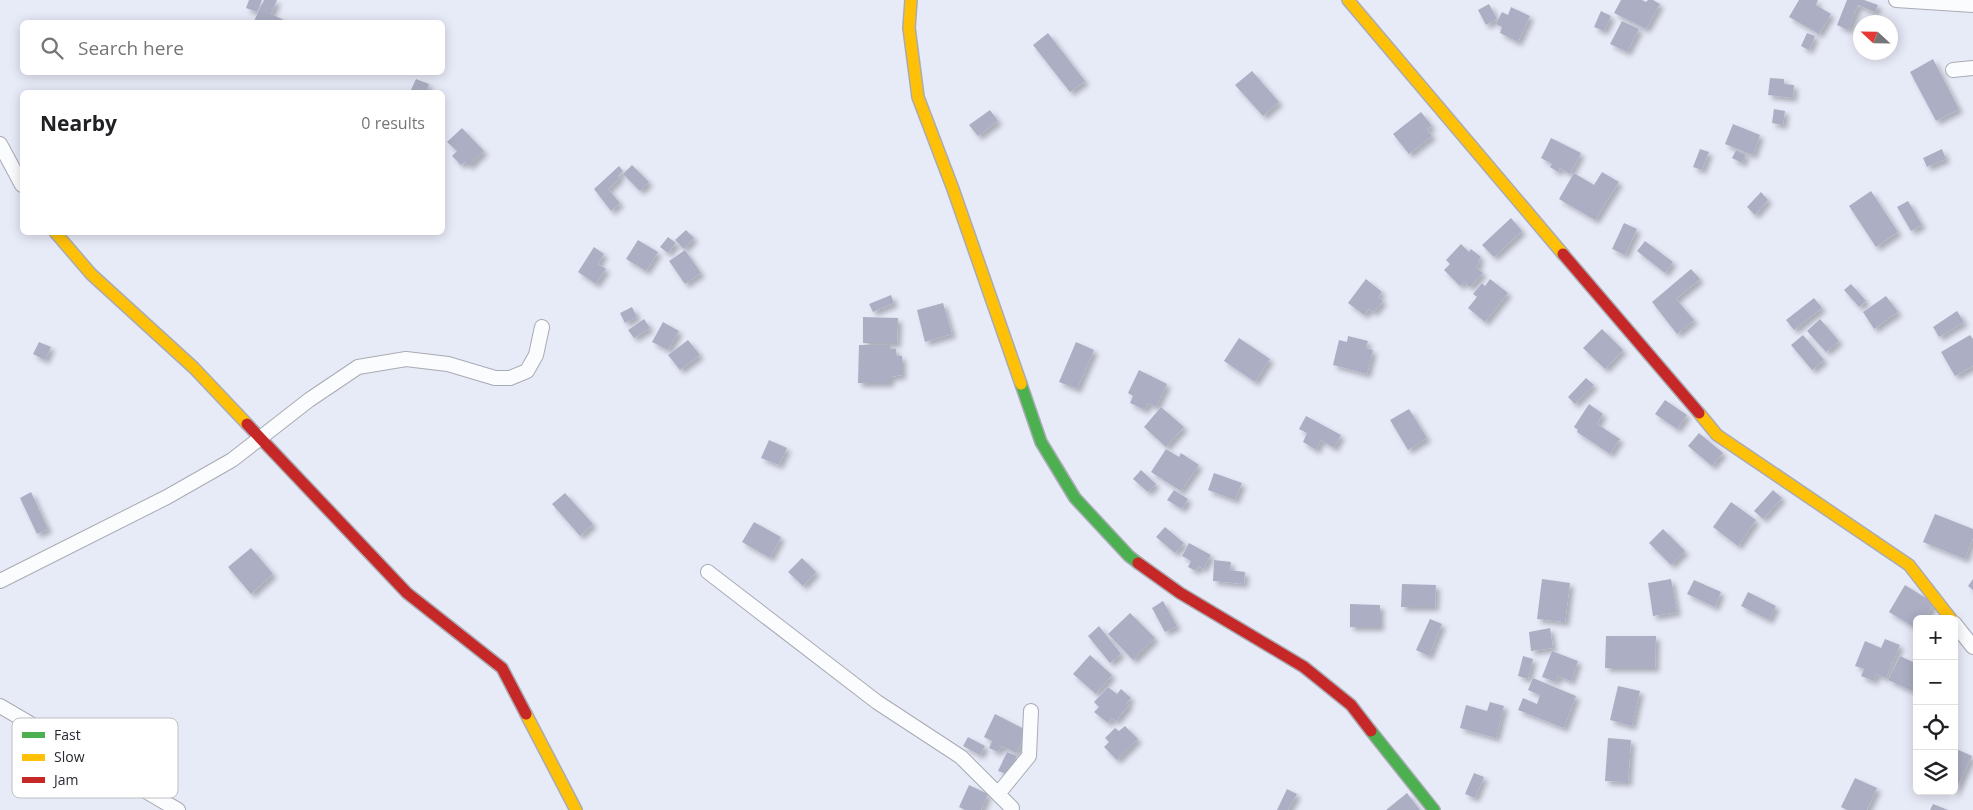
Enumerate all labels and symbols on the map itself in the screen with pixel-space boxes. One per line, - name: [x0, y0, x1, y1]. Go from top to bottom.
- north arrow: [1853, 15, 1898, 60]
- legend: [12, 718, 178, 798]
- text: Fast: [54, 725, 81, 744]
- text: Slow: [54, 747, 85, 766]
- text: Jam: [52, 770, 79, 789]

